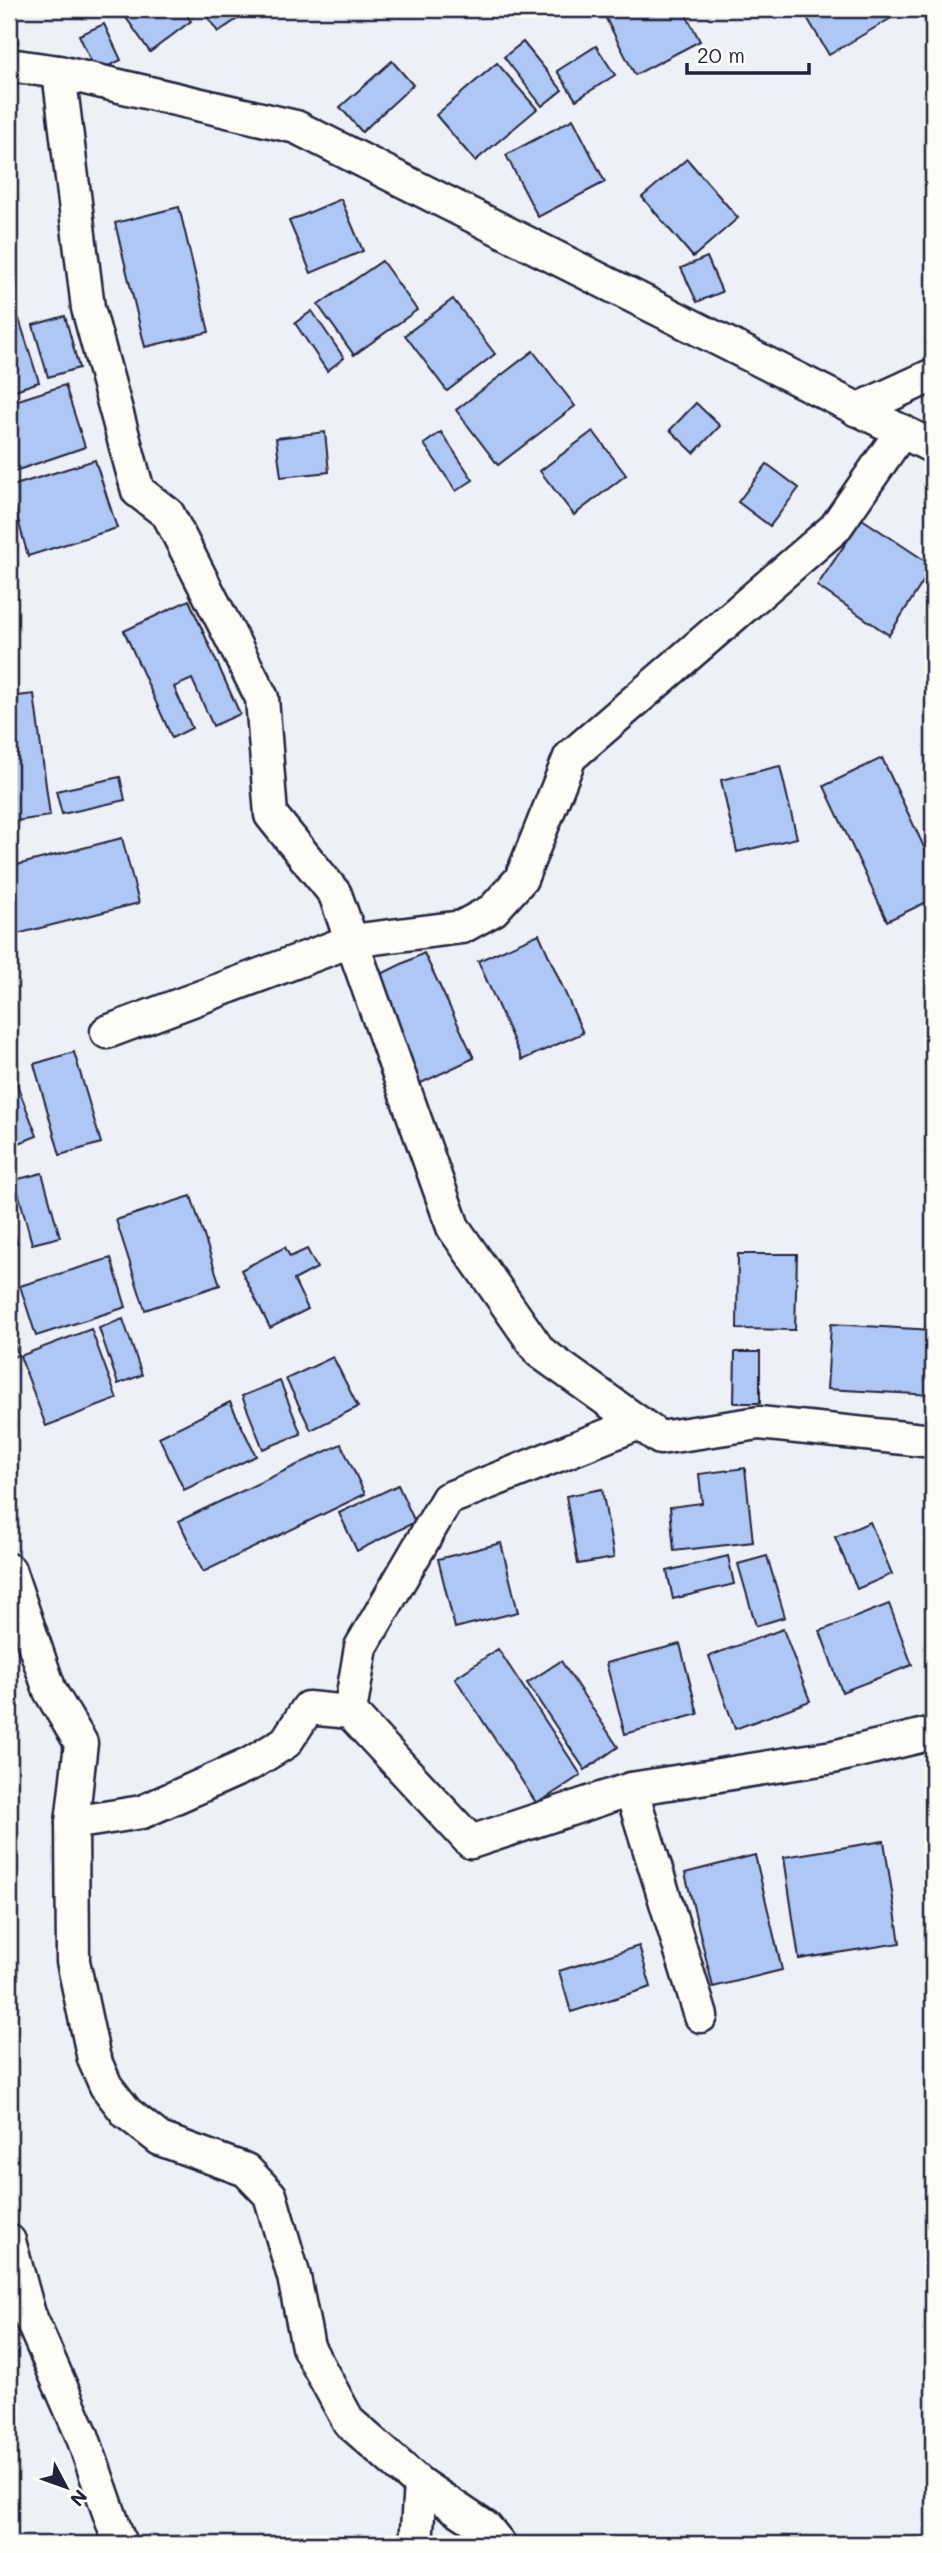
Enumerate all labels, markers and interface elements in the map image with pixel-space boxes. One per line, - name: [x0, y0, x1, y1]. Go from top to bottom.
- scale bar: [687, 32, 809, 76]
- text: 20 m: [697, 41, 745, 68]
- north arrow: [32, 2452, 102, 2522]
- text: N: [65, 2485, 93, 2512]

